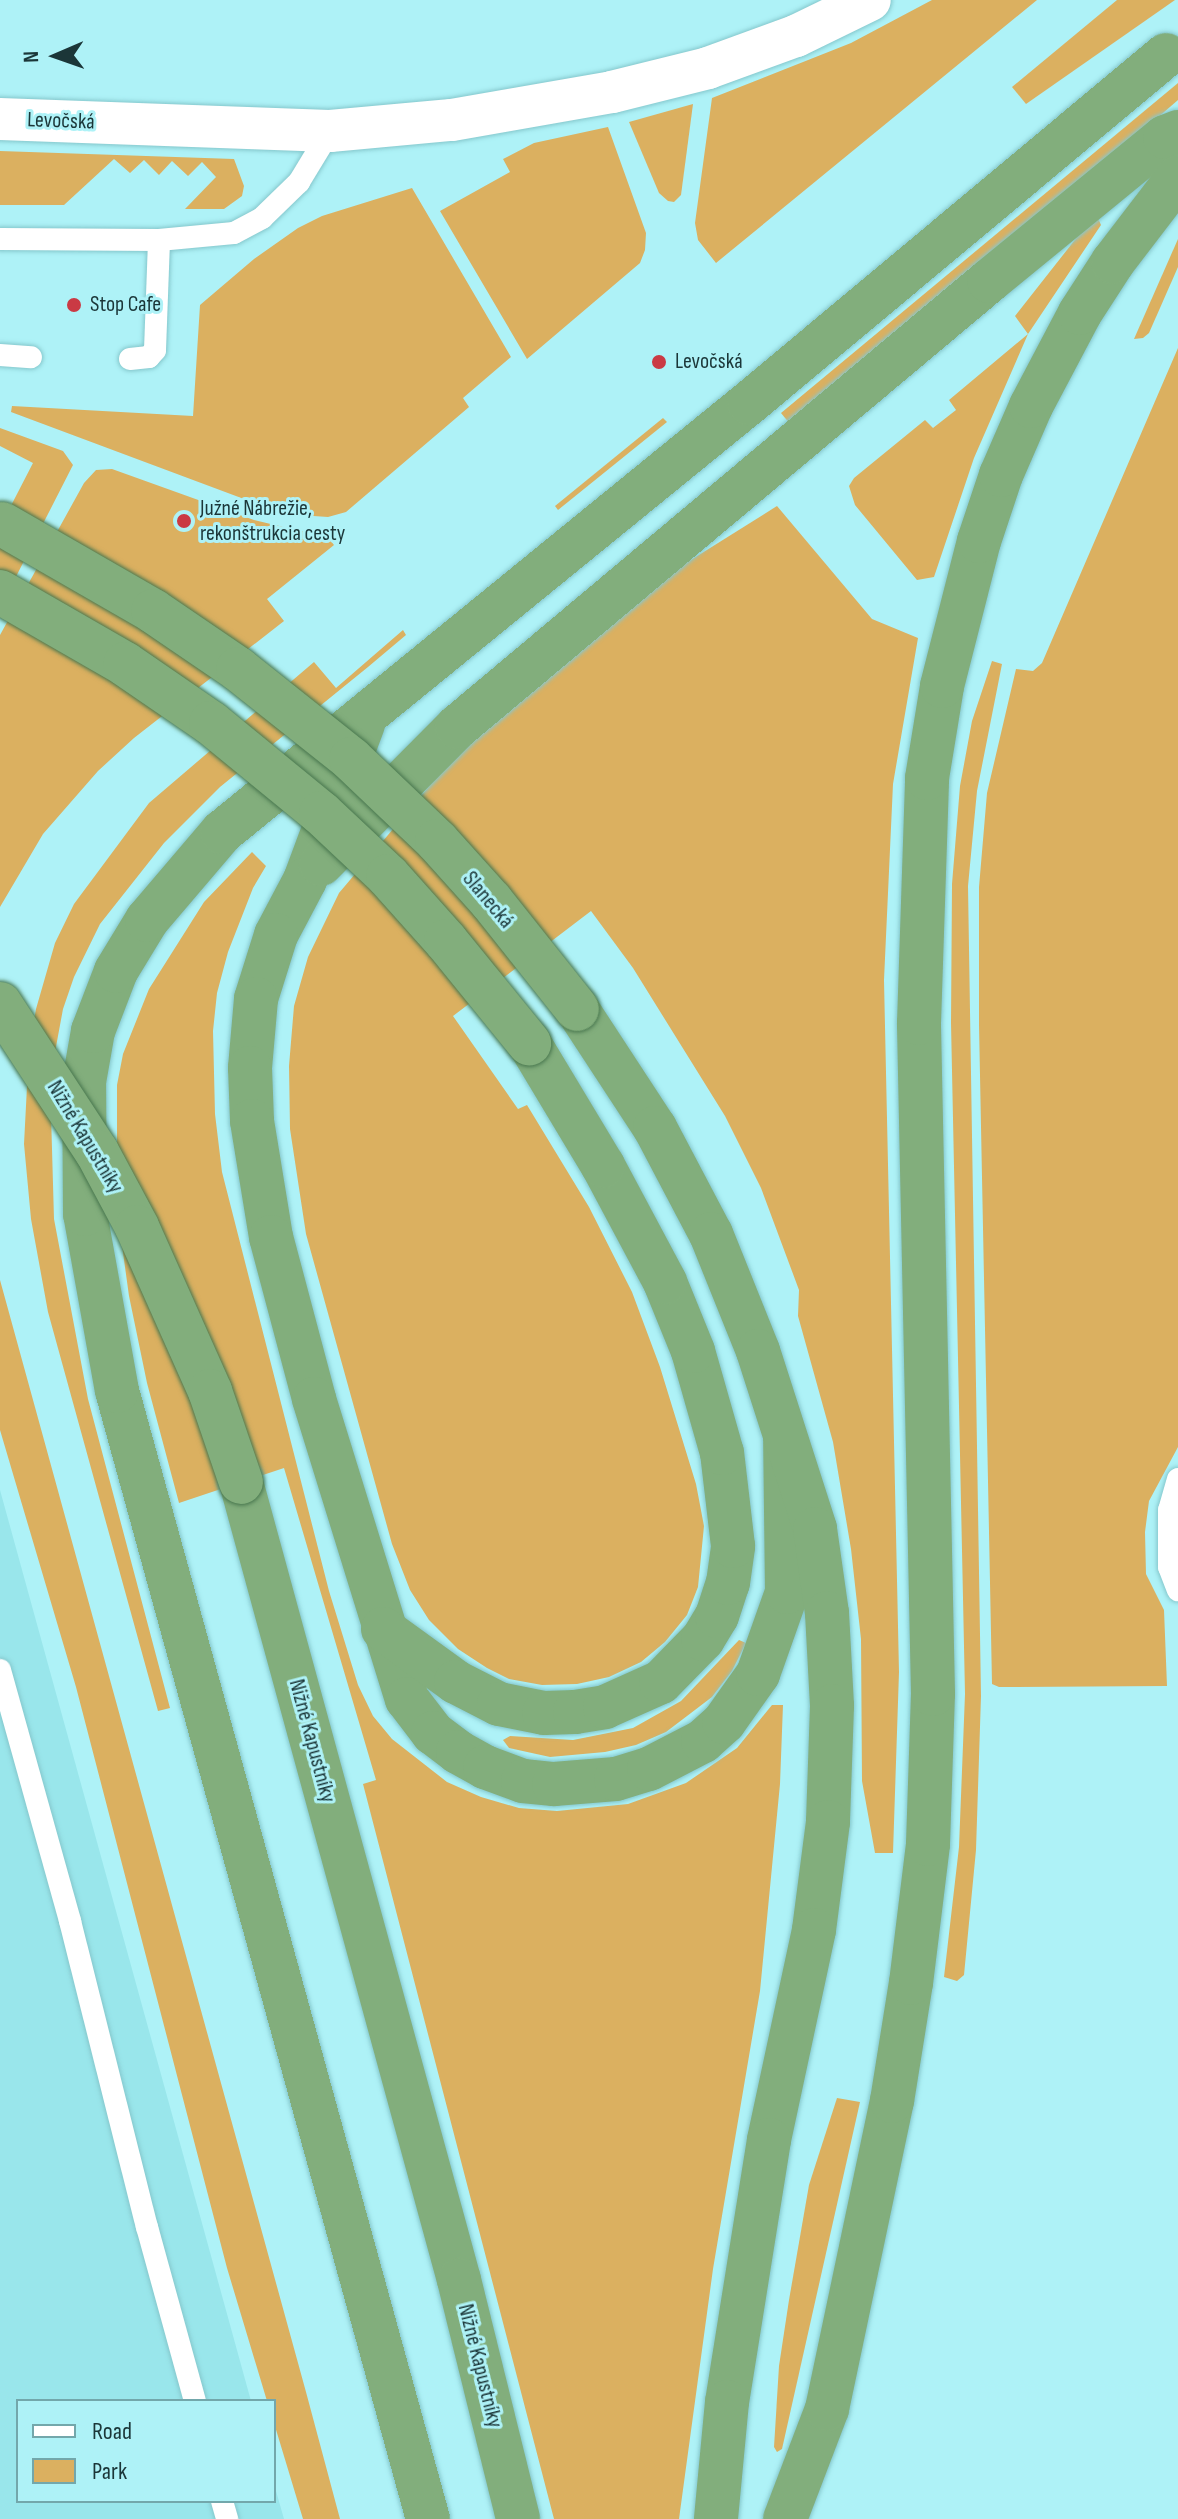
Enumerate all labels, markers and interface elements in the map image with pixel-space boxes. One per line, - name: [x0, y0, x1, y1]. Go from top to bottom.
- north arrow: [16, 16, 96, 96]
- text: N: [18, 51, 45, 63]
- street label: Levočská: [27, 107, 95, 135]
- place label: Stop Cafe: [90, 292, 161, 318]
- marker: Stop Cafe: [65, 296, 83, 314]
- place label: Levočská: [675, 349, 743, 375]
- marker: Levočská: [650, 353, 668, 371]
- place label: Južné Nábrežie, rekonštrukcia cesty: [200, 495, 345, 546]
- marker: Južné Nábrežie, rekonštrukcia cesty: [175, 512, 193, 530]
- street label: Slanecká: [457, 866, 519, 934]
- street label: Nižné Kapustníky: [41, 1076, 129, 1198]
- street label: Nižné Kapustníky: [283, 1676, 341, 1806]
- street label: Nižné Kapustníky: [452, 2301, 508, 2431]
- legend: [16, 2399, 276, 2503]
- text: Road: [92, 2417, 132, 2446]
- text: Park: [92, 2457, 127, 2486]

